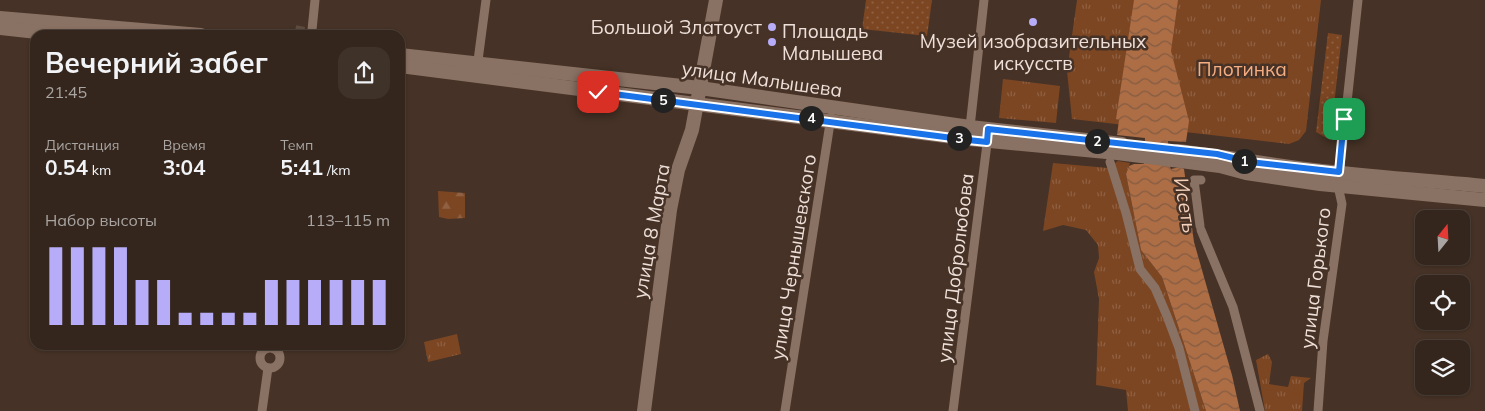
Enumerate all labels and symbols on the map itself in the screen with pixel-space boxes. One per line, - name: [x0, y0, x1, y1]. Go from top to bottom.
- place label: Большой Златоуст: [591, 15, 762, 39]
- marker: Музей изобразительных искусств: [1027, 16, 1039, 28]
- place label: Площадь Малышева: [782, 19, 883, 65]
- marker: Большой Златоуст: [766, 21, 778, 33]
- place label: Музей изобразительных искусств: [920, 29, 1147, 75]
- marker: Площадь Малышева: [766, 36, 778, 48]
- street label: улица Малышева: [680, 56, 844, 102]
- park label: Плотинка: [1197, 57, 1287, 81]
- pin: [577, 71, 619, 113]
- pin: 5: [650, 88, 676, 112]
- pin: [1323, 98, 1365, 140]
- pin: 4: [798, 106, 824, 130]
- pin: 3: [946, 126, 972, 150]
- pin: 2: [1084, 128, 1110, 154]
- pin: 1: [1232, 148, 1256, 174]
- street label: улица Чернышевского: [765, 152, 821, 362]
- street label: улица 8 Марта: [627, 162, 675, 300]
- street label: улица Добролюбова: [931, 172, 979, 364]
- water label: Исеть: [1169, 175, 1203, 235]
- street label: улица Горького: [1294, 206, 1336, 350]
- north arrow: [1415, 210, 1470, 265]

